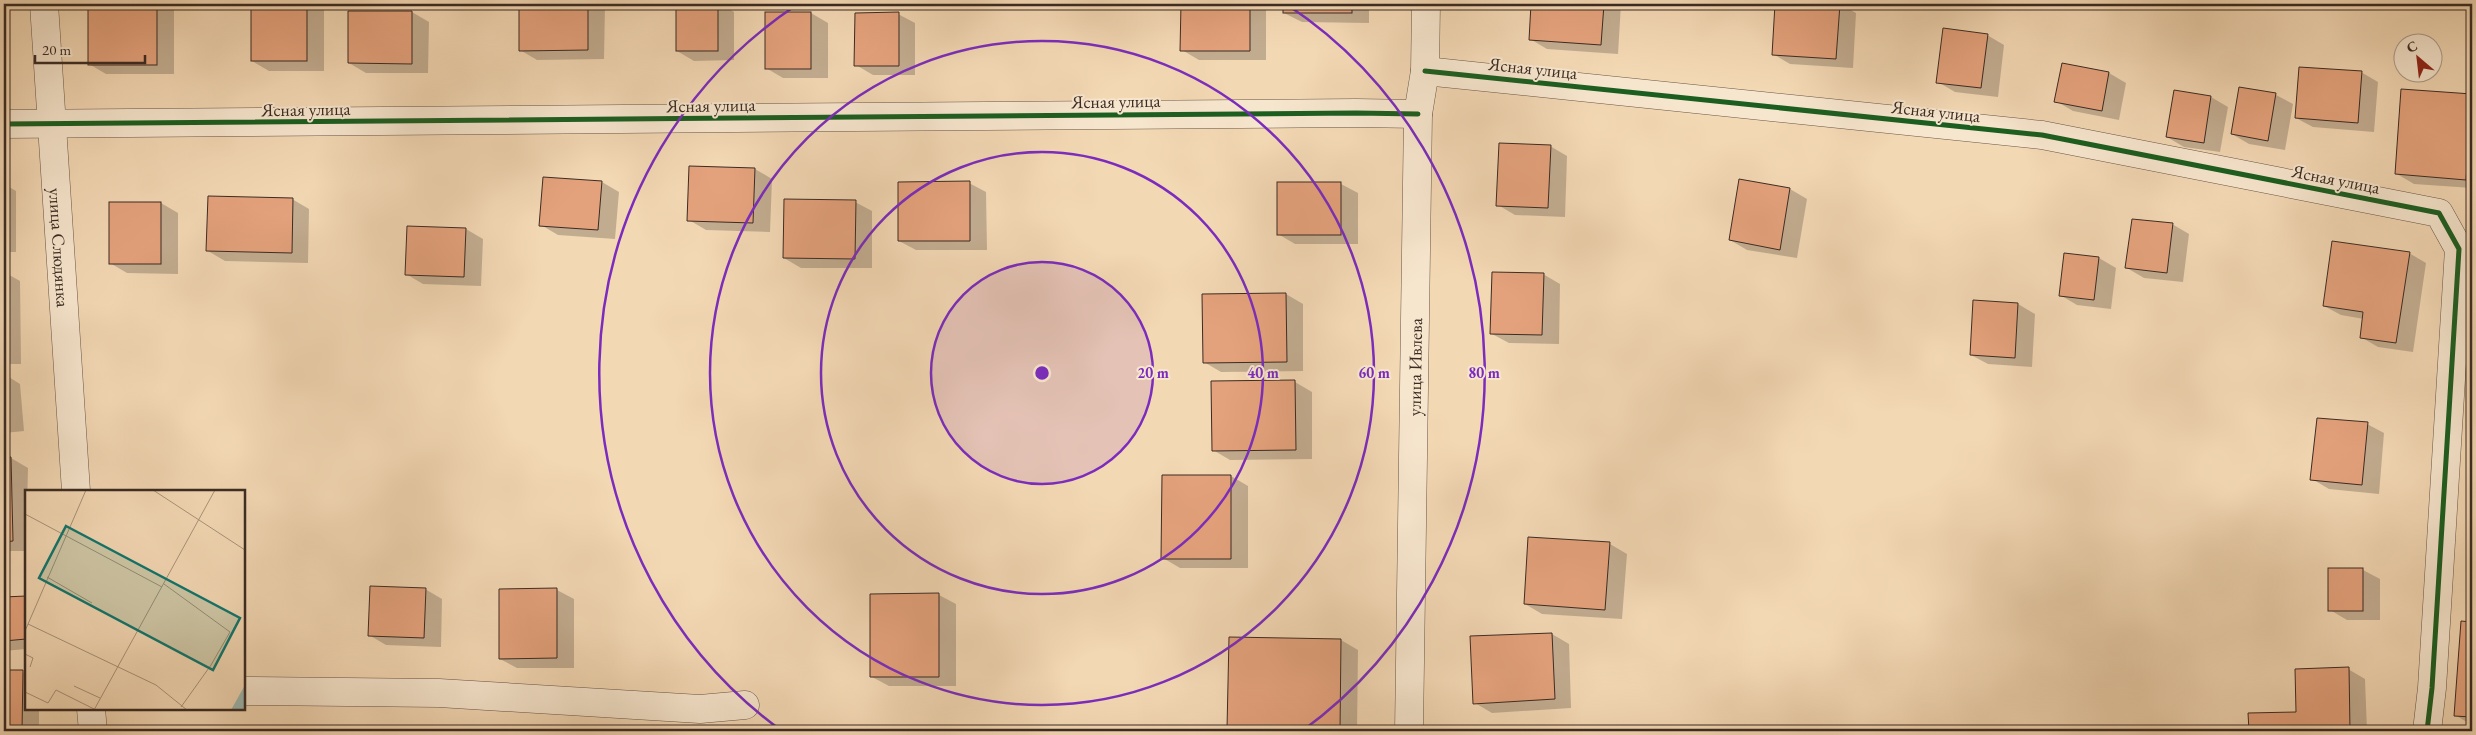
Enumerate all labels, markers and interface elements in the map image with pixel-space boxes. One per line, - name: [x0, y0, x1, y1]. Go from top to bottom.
- scale bar: [35, 32, 145, 64]
- north arrow: [2394, 32, 2444, 82]
- text: С: [2403, 36, 2421, 57]
- text: 20 m: [42, 40, 71, 59]
- street label: Ясная улица: [1486, 52, 1579, 84]
- street label: Ясная улица: [1070, 89, 1162, 113]
- street label: Ясная улица: [665, 93, 757, 117]
- street label: Ясная улица: [1889, 95, 1982, 127]
- street label: Ясная улица: [260, 97, 352, 121]
- street label: Ясная улица: [2289, 159, 2383, 199]
- street label: улица Слюдянка: [45, 187, 75, 309]
- street label: улица Ивлева: [1402, 317, 1427, 416]
- text: 20 m: [1137, 363, 1169, 382]
- text: 40 m: [1247, 363, 1279, 382]
- text: 60 m: [1358, 363, 1390, 382]
- text: 80 m: [1468, 363, 1500, 382]
- centre of rings: [1033, 364, 1051, 382]
- inset map: [25, 490, 245, 710]

